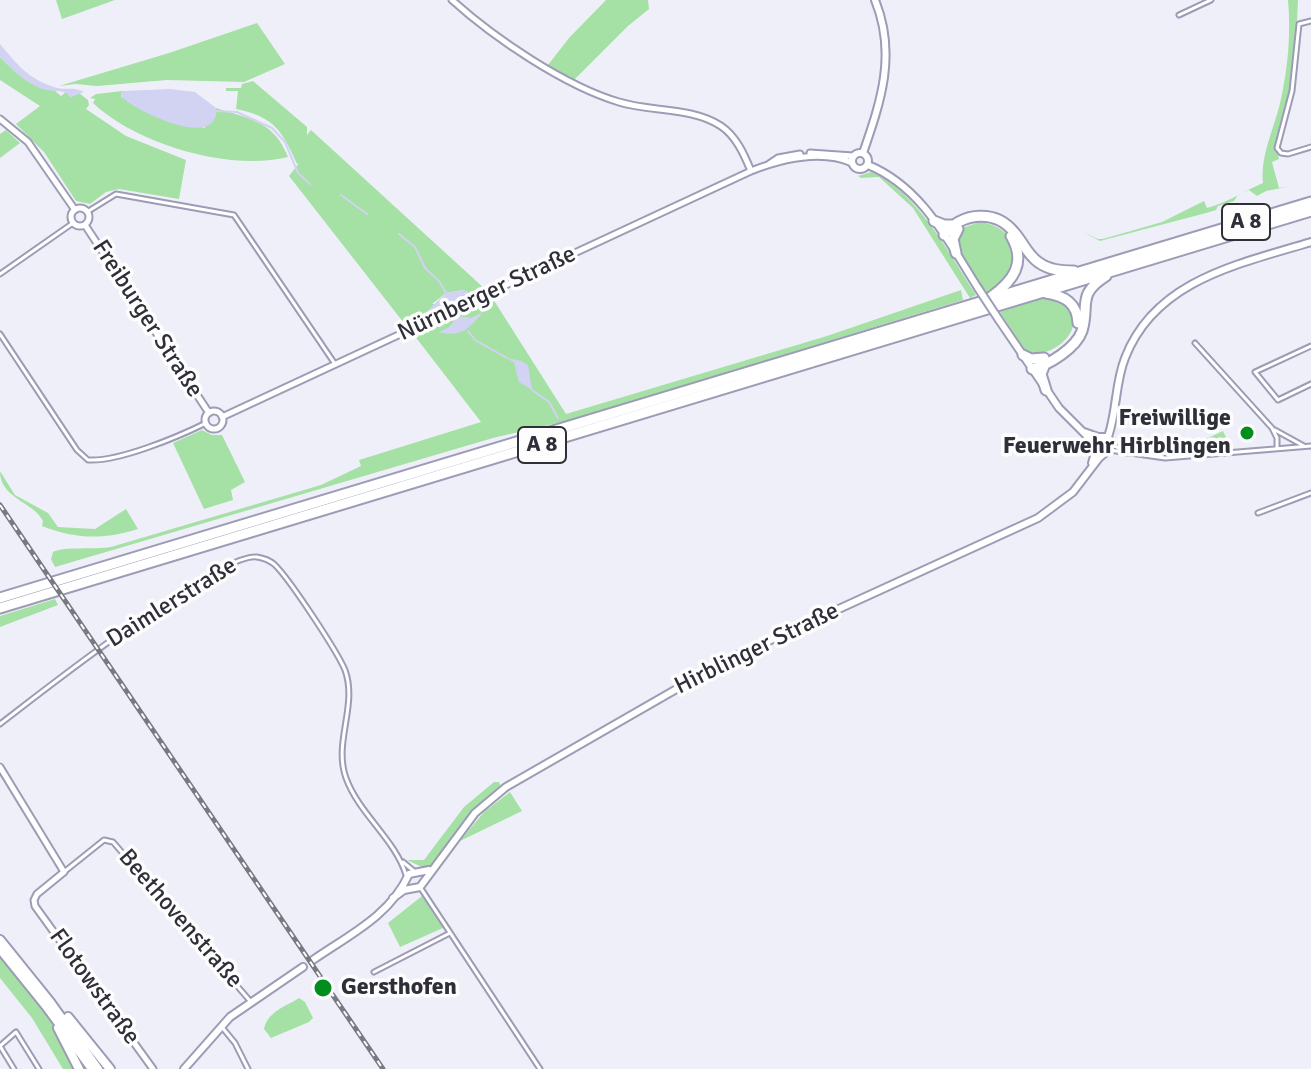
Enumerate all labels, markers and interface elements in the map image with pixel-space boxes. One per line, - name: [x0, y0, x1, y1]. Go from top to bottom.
- road number: A 8: [1222, 204, 1270, 240]
- street label: Freiburger Straße: [85, 235, 209, 403]
- street label: Nürnberger Straße: [393, 240, 581, 348]
- place label: Freiwillige Feuerwehr Hirblingen: [1003, 405, 1231, 461]
- marker: Freiwillige Feuerwehr Hirblingen: [1238, 424, 1256, 442]
- road number: A 8: [518, 427, 566, 463]
- street label: Daimlerstraße: [102, 552, 242, 654]
- street label: Hirblinger Straße: [670, 597, 844, 701]
- street label: Beethovenstraße: [112, 844, 248, 994]
- street label: Flotowstraße: [42, 923, 146, 1051]
- place label: Gersthofen: [341, 974, 457, 1002]
- marker: Gersthofen: [312, 977, 334, 999]

